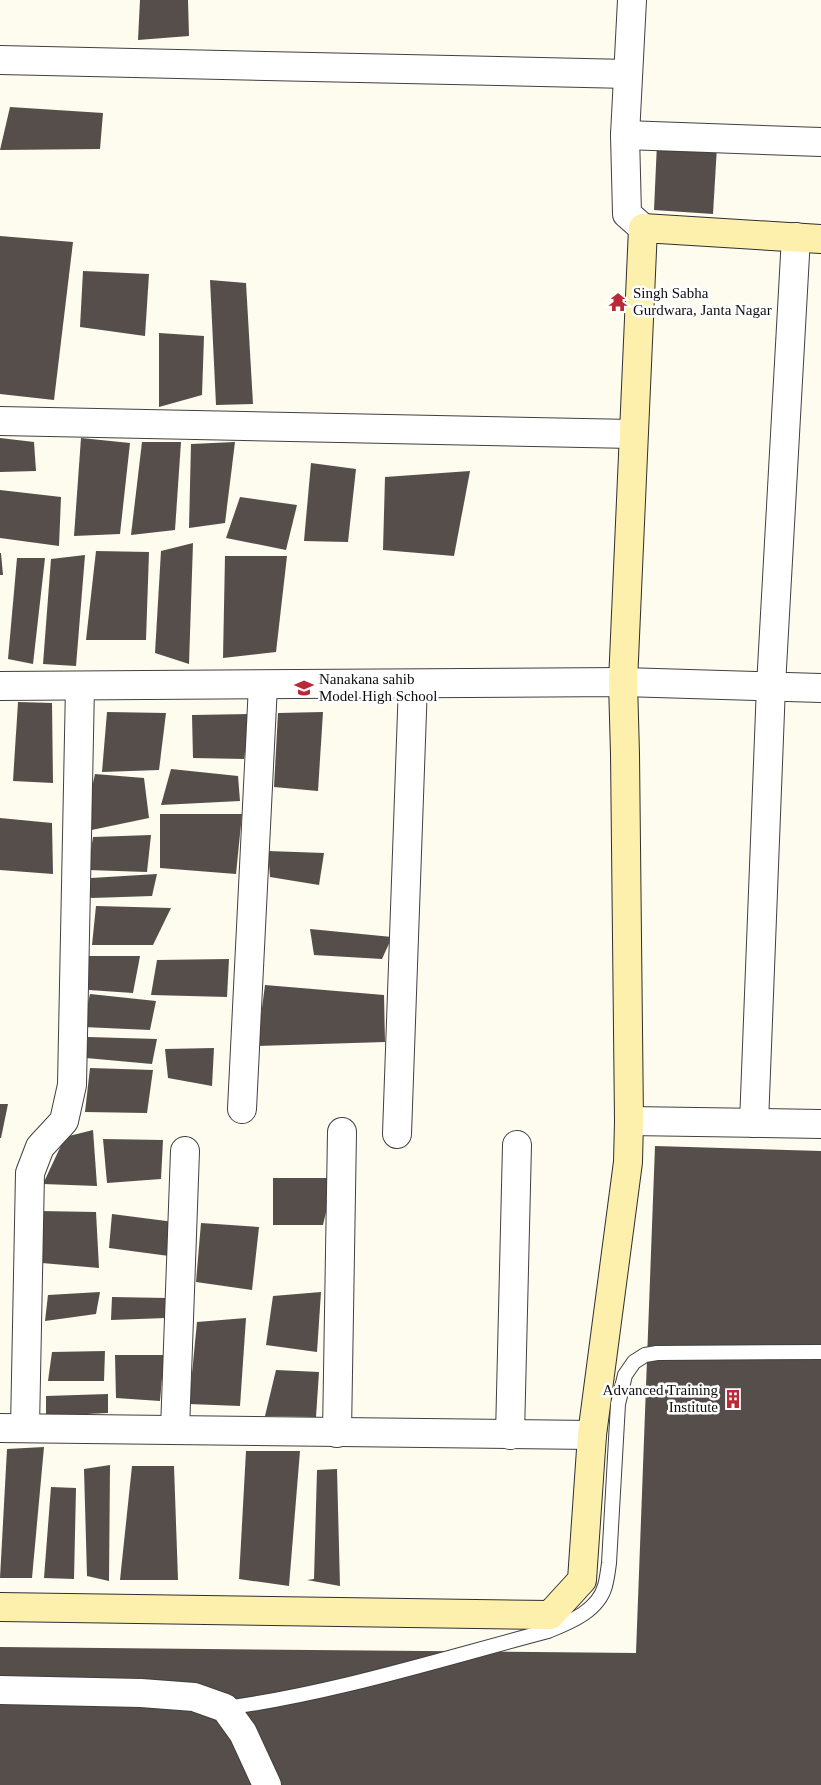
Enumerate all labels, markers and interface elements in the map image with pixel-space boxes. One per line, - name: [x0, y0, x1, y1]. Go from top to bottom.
- place label: Singh Sabha Gurdwara, Janta Nagar: [633, 285, 772, 318]
- temple icon: Singh Sabha Gurdwara, Janta Nagar: [607, 291, 629, 313]
- place label: Nanakana sahib Model High School: [319, 671, 437, 704]
- school or university icon: Nanakana sahib Model High School: [293, 677, 315, 699]
- place label: Advanced Training Institute: [603, 1382, 718, 1415]
- building icon: Advanced Training Institute: [722, 1388, 744, 1410]

